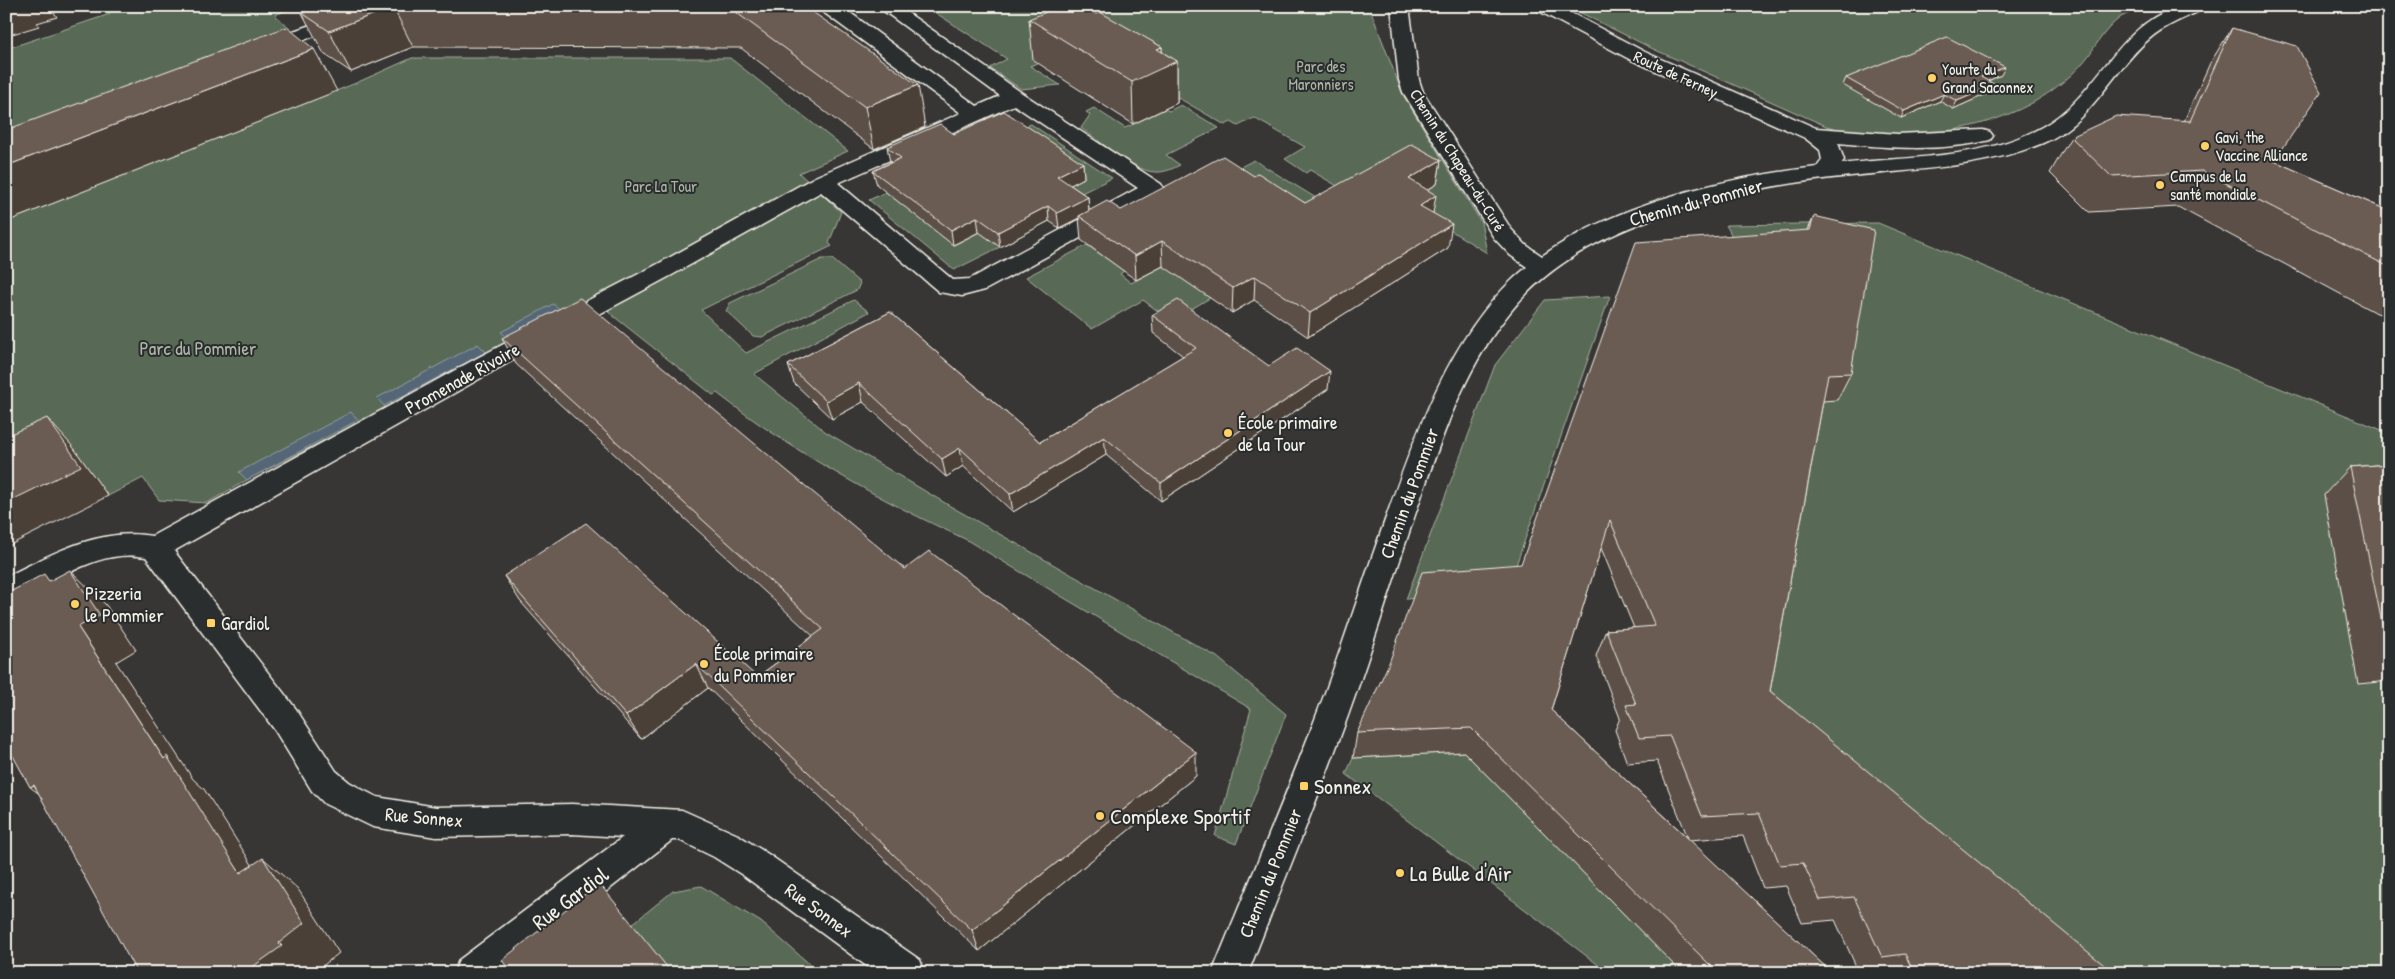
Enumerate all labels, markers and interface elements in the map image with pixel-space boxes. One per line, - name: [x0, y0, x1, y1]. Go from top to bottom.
- street label: Route de Ferney: [1630, 45, 1722, 103]
- park label: Parc des Maronniers: [1288, 55, 1354, 95]
- place label: Yourte du Grand Saconnex: [1942, 58, 2034, 98]
- marker: Yourte du Grand Saconnex: [1926, 72, 1938, 84]
- street label: Chemin du Chapeau-du-Curé: [1405, 84, 1511, 236]
- place label: Gavi, the Vaccine Alliance: [2215, 126, 2309, 166]
- marker: Gavi, the Vaccine Alliance: [2199, 140, 2211, 152]
- place label: Campus de la santé mondiale: [2170, 165, 2257, 205]
- street label: Chemin du Pommier: [1626, 172, 1766, 232]
- park label: Parc La Tour: [625, 175, 697, 197]
- marker: Campus de la santé mondiale: [2154, 179, 2166, 191]
- park label: Parc du Pommier: [140, 335, 257, 361]
- street label: Promenade Rivoire: [400, 336, 524, 420]
- place label: École primaire de la Tour: [1238, 409, 1338, 457]
- street label: Chemin du Pommier: [1373, 423, 1445, 562]
- marker: École primaire de la Tour: [1222, 427, 1234, 439]
- place label: Pizzeria le Pommier: [85, 580, 164, 628]
- marker: Pizzeria le Pommier: [69, 598, 81, 610]
- place label: Gardiol: [221, 610, 270, 636]
- marker: Gardiol: [205, 617, 217, 629]
- place label: École primaire du Pommier: [714, 640, 814, 688]
- marker: École primaire du Pommier: [698, 658, 710, 670]
- place label: Sonnex: [1314, 771, 1371, 801]
- marker: Sonnex: [1298, 780, 1310, 792]
- street label: Rue Sonnex: [384, 801, 464, 833]
- place label: Complexe Sportif: [1110, 801, 1251, 831]
- street label: Chemin du Pommier: [1232, 804, 1308, 941]
- marker: Complexe Sportif: [1094, 810, 1106, 822]
- place label: La Bulle d'Air: [1410, 858, 1512, 888]
- street label: Rue Gardiol: [526, 859, 614, 937]
- marker: La Bulle d'Air: [1394, 867, 1406, 879]
- street label: Rue Sonnex: [780, 877, 858, 943]

